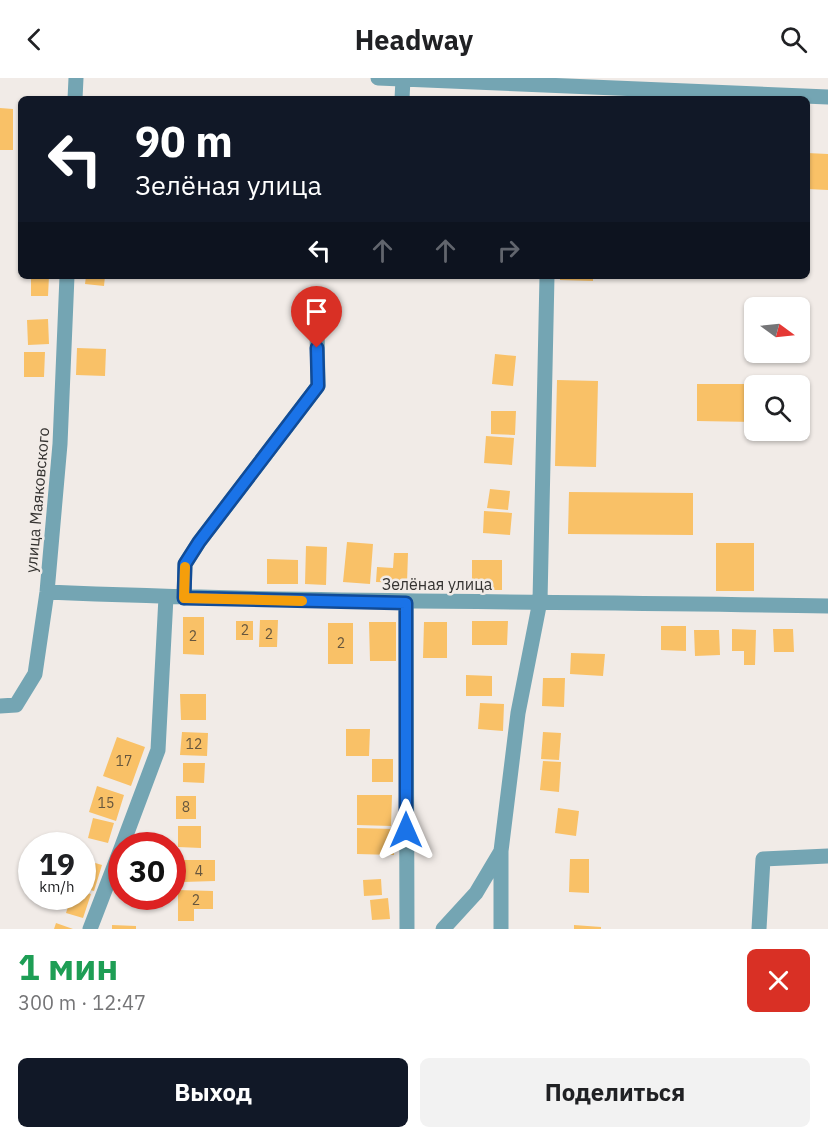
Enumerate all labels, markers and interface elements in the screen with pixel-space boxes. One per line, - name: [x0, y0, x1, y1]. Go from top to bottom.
- text: Headway: [355, 22, 473, 57]
- icon: back: [18, 23, 51, 56]
- icon: search: [777, 23, 810, 56]
- text: 90 m: [135, 114, 233, 169]
- icon: left: [36, 120, 114, 198]
- text: Зелёная улица: [135, 167, 322, 202]
- icon: left: [303, 234, 336, 267]
- icon: ahead: [366, 234, 399, 267]
- icon: ahead: [429, 234, 462, 267]
- icon: right: [492, 234, 525, 267]
- pin: [291, 286, 342, 348]
- icon: arrive: [300, 295, 333, 328]
- north arrow: [744, 297, 810, 363]
- map controls: [744, 297, 810, 441]
- button: search: [744, 375, 810, 441]
- street label: улица Маяковского: [21, 426, 53, 573]
- street label: Зелёная улица: [382, 574, 493, 594]
- house number: 2: [241, 621, 249, 639]
- house number: 2: [265, 625, 273, 643]
- house number: 2: [189, 627, 197, 645]
- house number: 2: [337, 634, 345, 652]
- house number: 12: [186, 735, 202, 753]
- house number: 17: [116, 752, 132, 770]
- house number: 15: [98, 794, 114, 812]
- house number: 8: [182, 798, 190, 816]
- position arrow: [374, 798, 438, 862]
- speed limit sign: 30: [108, 832, 186, 910]
- text: 19: [39, 844, 75, 883]
- house number: 4: [195, 862, 203, 880]
- text: km/h: [39, 877, 75, 896]
- house number: 2: [192, 891, 200, 909]
- text: 1 мин: [18, 943, 118, 990]
- button: close: [747, 949, 810, 1012]
- text: 300 m · 12:47: [18, 989, 146, 1016]
- button: Выход: [18, 1058, 408, 1127]
- button: Поделиться: [420, 1058, 810, 1127]

